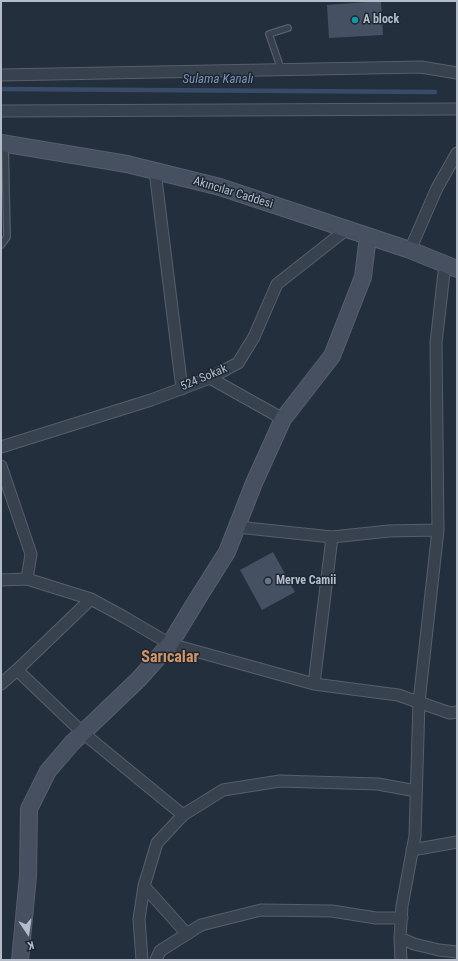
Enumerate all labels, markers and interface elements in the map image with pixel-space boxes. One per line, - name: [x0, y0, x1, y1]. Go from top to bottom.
- place label: A block: [363, 13, 399, 27]
- marker: A block: [350, 15, 360, 25]
- water label: Sulama Kanalı: [183, 72, 253, 88]
- street label: Akıncılar Caddesi: [191, 174, 275, 212]
- street label: 524 Sokak: [178, 362, 230, 394]
- place label: Merve Camii: [276, 574, 336, 588]
- marker: Merve Camii: [263, 576, 273, 586]
- district label: Sarıcalar: [141, 648, 199, 668]
- north arrow: [8, 913, 48, 953]
- text: K: [26, 938, 35, 952]

